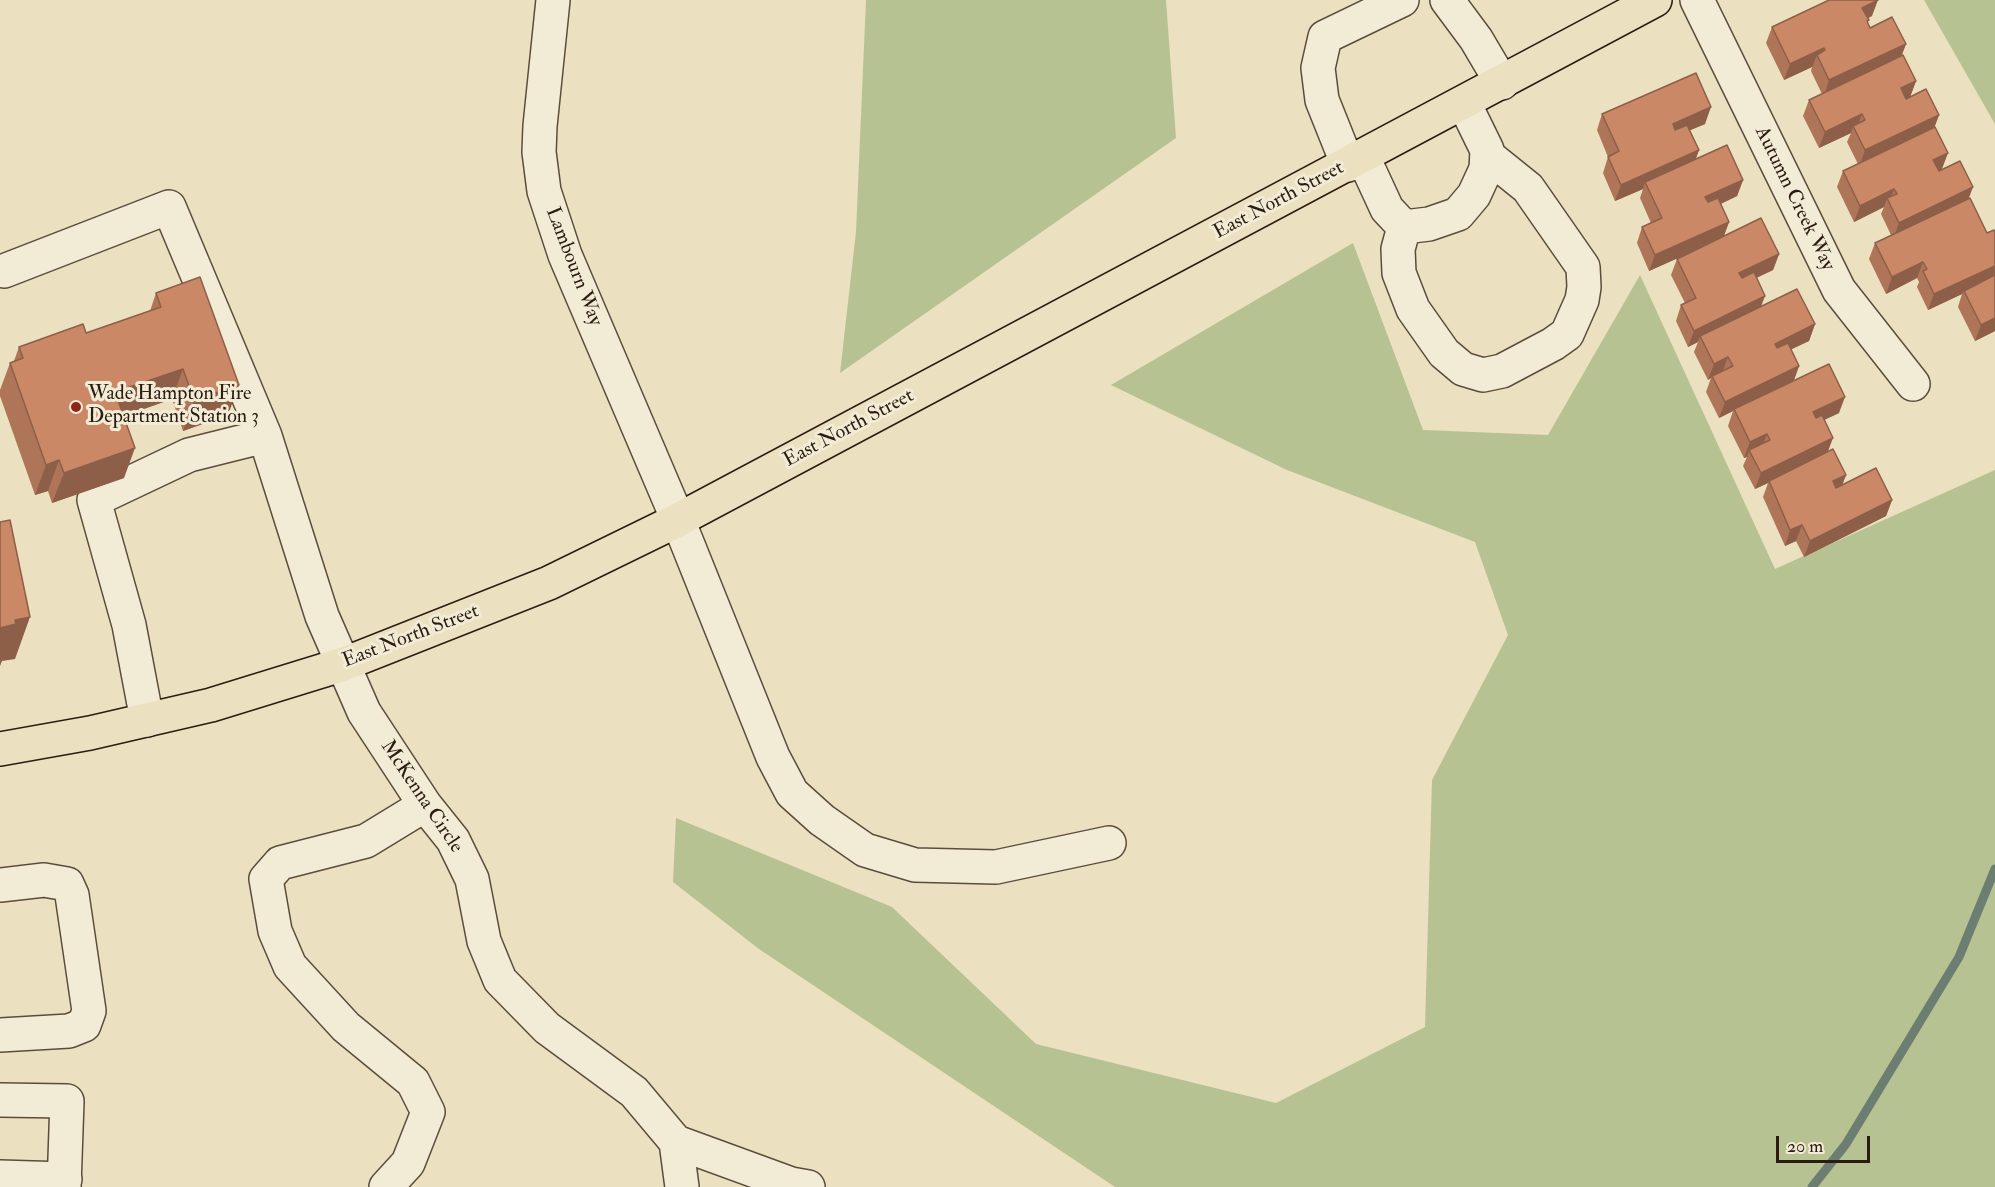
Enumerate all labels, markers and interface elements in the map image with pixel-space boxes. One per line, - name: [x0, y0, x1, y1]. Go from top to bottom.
- street label: Autumn Creek Way: [1749, 123, 1839, 275]
- street label: East North Street: [1210, 157, 1348, 245]
- street label: Lambourn Way: [539, 204, 607, 330]
- place label: Wade Hampton Fire Department Station 3: [88, 383, 259, 430]
- street label: East North Street: [780, 385, 918, 473]
- marker: Wade Hampton Fire Department Station 3: [69, 400, 83, 414]
- street label: East North Street: [339, 600, 483, 674]
- street label: McKenna Circle: [374, 736, 468, 858]
- scale bar: [1779, 1124, 1874, 1162]
- text: 20 m: [1787, 1135, 1823, 1158]

